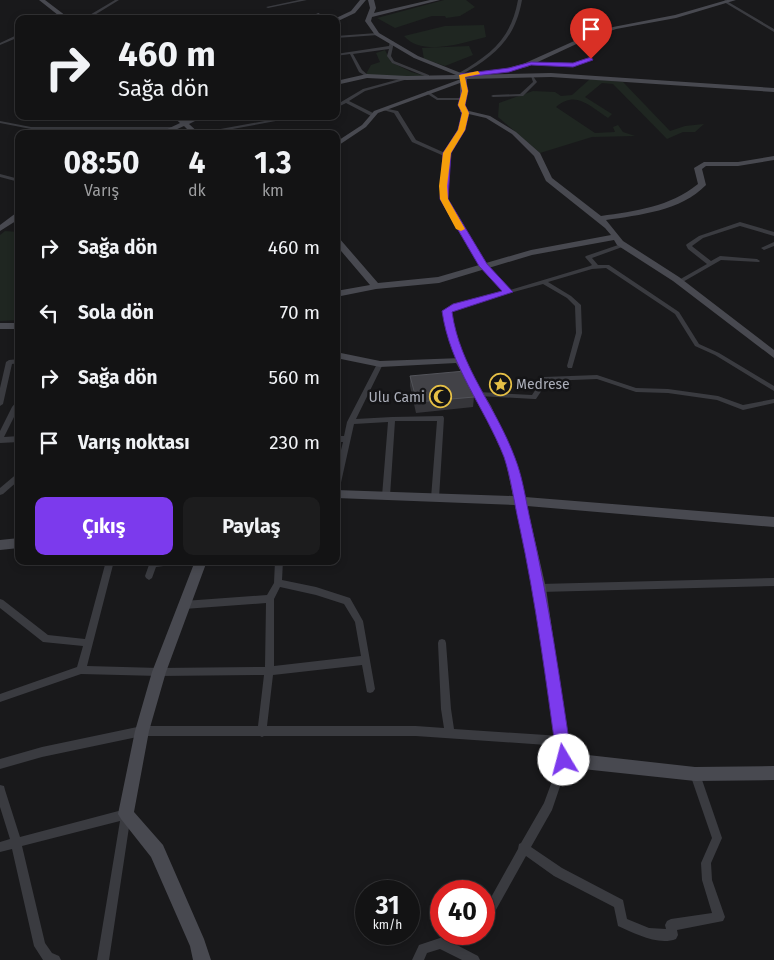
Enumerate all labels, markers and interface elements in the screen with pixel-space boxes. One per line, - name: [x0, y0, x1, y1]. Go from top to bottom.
- pin: [570, 8, 612, 59]
- icon: arrive: [577, 15, 605, 43]
- text: 460 m: [118, 33, 216, 75]
- icon: right: [35, 35, 100, 100]
- text: Sağa dön: [118, 75, 209, 102]
- text: 08:50: [63, 145, 140, 181]
- text: 4: [188, 145, 205, 181]
- text: 1.3: [254, 145, 291, 181]
- text: Varış: [84, 181, 119, 200]
- text: dk: [188, 181, 206, 200]
- text: km: [262, 181, 284, 200]
- icon: right: [35, 234, 63, 262]
- text: Sağa dön: [78, 236, 158, 259]
- text: 460 m: [268, 236, 320, 259]
- icon: left: [35, 299, 63, 327]
- text: Sola dön: [78, 301, 154, 324]
- text: 70 m: [280, 301, 320, 324]
- icon: right: [35, 364, 63, 392]
- text: Sağa dön: [78, 366, 158, 389]
- text: 560 m: [268, 366, 320, 389]
- place icon: Medrese: [488, 372, 512, 396]
- place label: Medrese: [516, 376, 570, 393]
- mosque icon: Ulu Cami: [429, 385, 453, 409]
- place label: Ulu Cami: [369, 389, 425, 406]
- icon: arrive: [35, 429, 63, 457]
- text: Varış noktası: [78, 431, 190, 454]
- text: 230 m: [269, 431, 320, 454]
- button: Çıkış: [35, 497, 173, 555]
- button: Paylaş: [183, 497, 320, 555]
- position arrow: [537, 733, 589, 785]
- speed limit sign: 40: [430, 880, 495, 945]
- text: 31: [375, 891, 400, 921]
- text: km/h: [373, 918, 402, 932]

